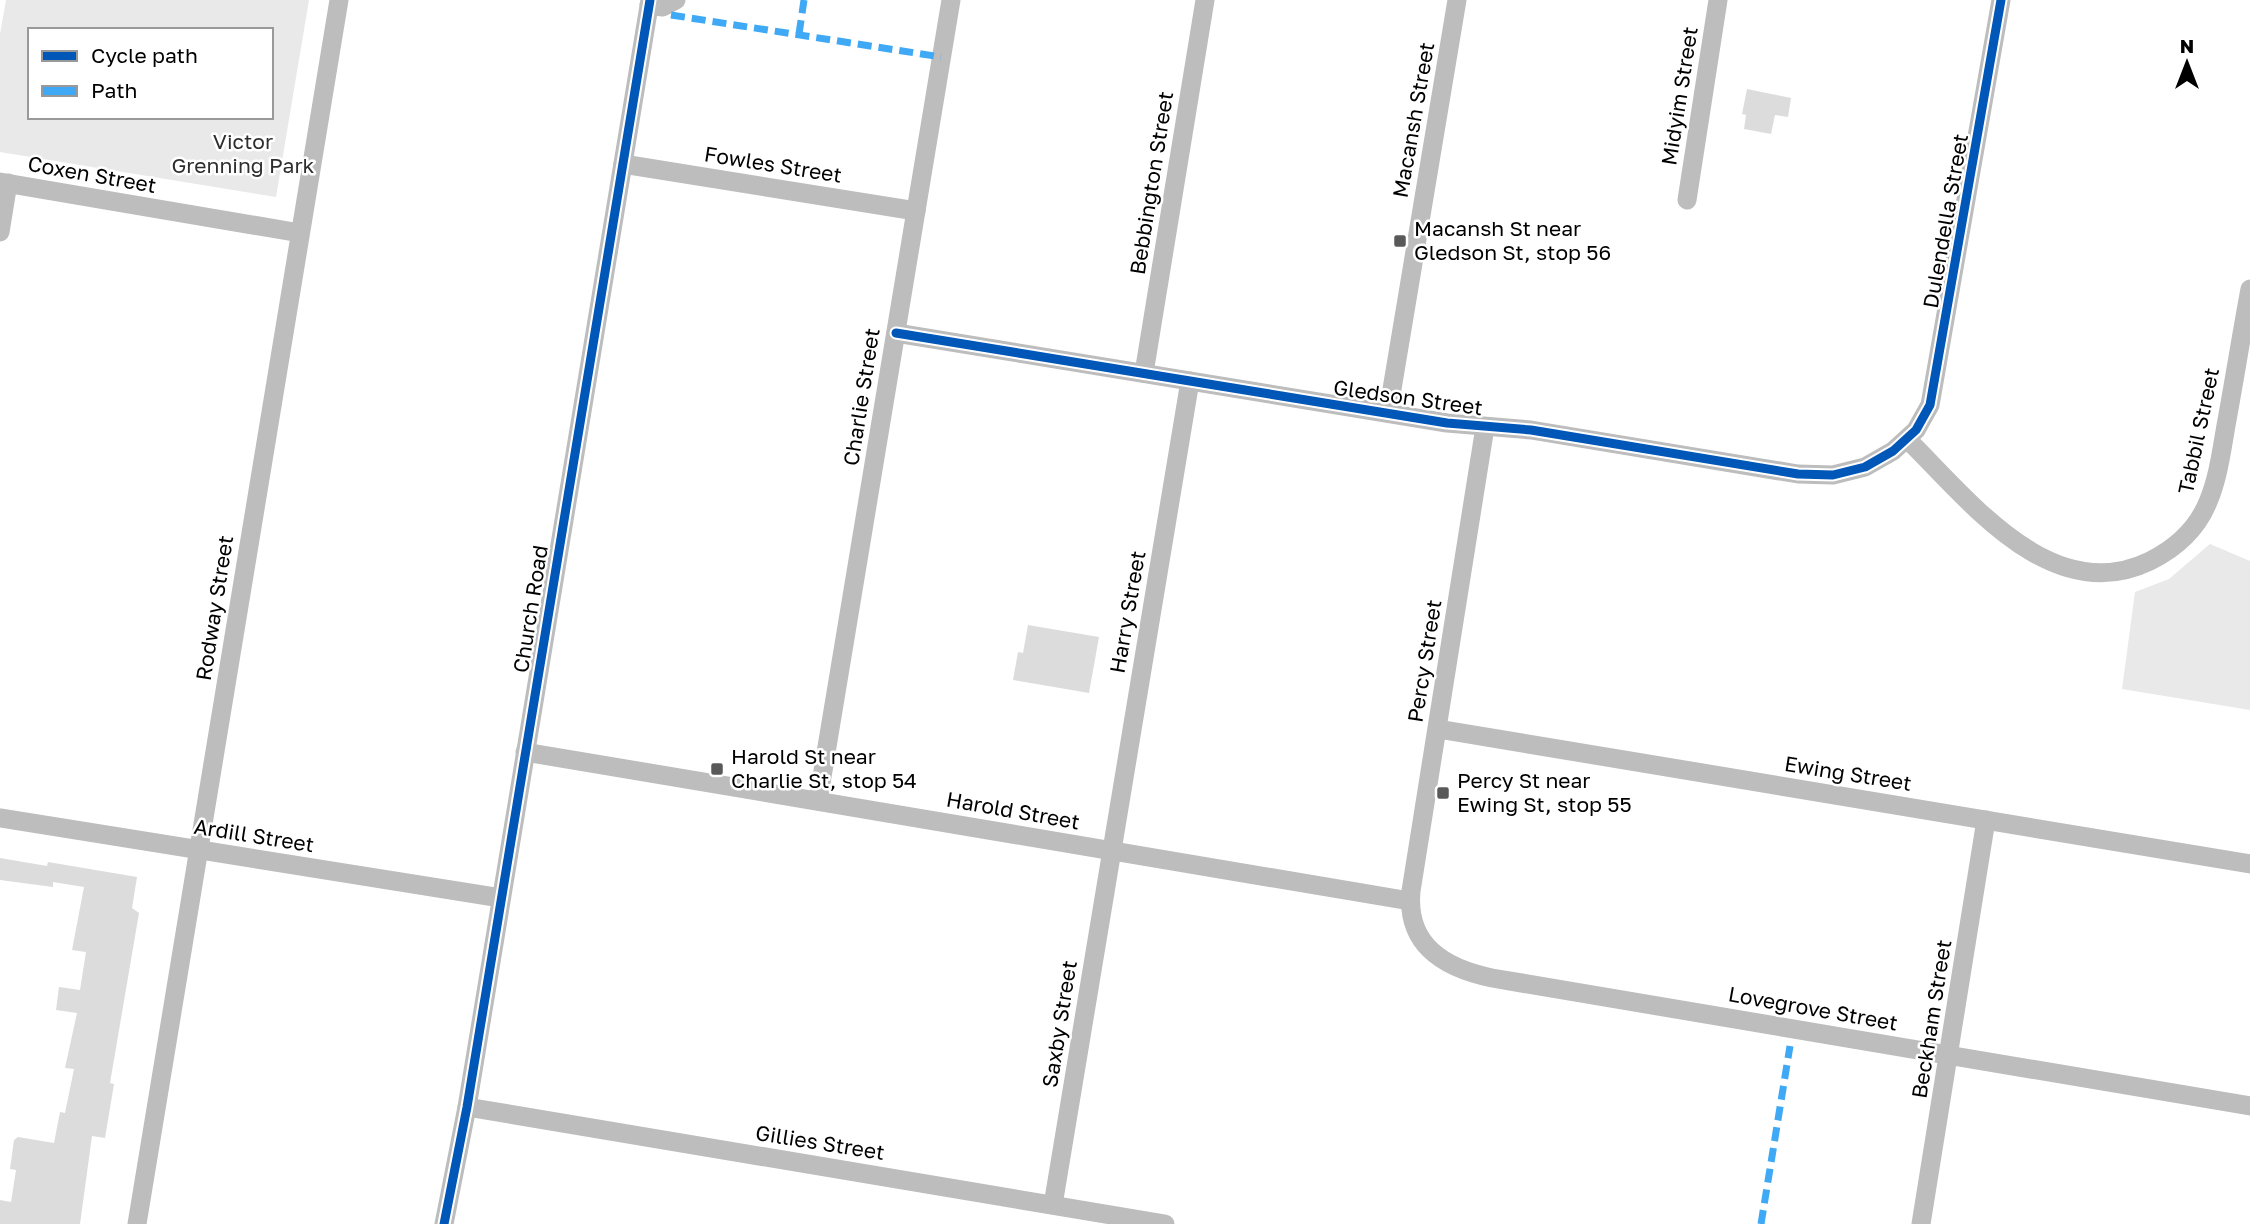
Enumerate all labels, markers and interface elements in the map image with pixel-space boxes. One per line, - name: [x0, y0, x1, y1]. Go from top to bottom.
- street label: Midyim Street: [1655, 25, 1703, 167]
- legend: [28, 28, 273, 119]
- north arrow: [2152, 28, 2222, 98]
- text: N: [2180, 34, 2194, 57]
- street label: Macansh Street: [1387, 40, 1440, 200]
- text: Cycle path: [91, 42, 198, 68]
- text: Path: [91, 77, 138, 103]
- street label: Bebbington Street: [1124, 90, 1178, 276]
- park label: Victor Grenning Park: [172, 128, 315, 178]
- street label: Dulendella Street: [1917, 131, 1973, 310]
- street label: Fowles Street: [703, 140, 844, 188]
- street label: Coxen Street: [26, 150, 158, 198]
- place label: Macansh St near Gledson St, stop 56: [1414, 215, 1611, 265]
- marker: Macansh St near Gledson St, stop 56: [1392, 233, 1408, 249]
- street label: Charlie Street: [837, 326, 885, 468]
- street label: Tabbil Street: [2172, 365, 2224, 496]
- street label: Gledson Street: [1332, 374, 1484, 420]
- street label: Rodway Street: [190, 533, 238, 682]
- street label: Church Road: [507, 543, 553, 675]
- street label: Harry Street: [1103, 549, 1151, 675]
- street label: Percy Street: [1401, 598, 1447, 724]
- place label: Harold St near Charlie St, stop 54: [731, 743, 917, 793]
- street label: Ewing Street: [1783, 750, 1914, 796]
- marker: Harold St near Charlie St, stop 54: [709, 761, 725, 777]
- place label: Percy St near Ewing St, stop 55: [1457, 767, 1632, 817]
- street label: Harold Street: [944, 785, 1082, 835]
- marker: Percy St near Ewing St, stop 55: [1435, 785, 1451, 801]
- street label: Ardill Street: [192, 813, 316, 857]
- street label: Beckham Street: [1906, 938, 1956, 1100]
- street label: Saxby Street: [1036, 958, 1082, 1089]
- street label: Lovegrove Street: [1726, 980, 1900, 1036]
- street label: Gillies Street: [754, 1119, 887, 1165]

